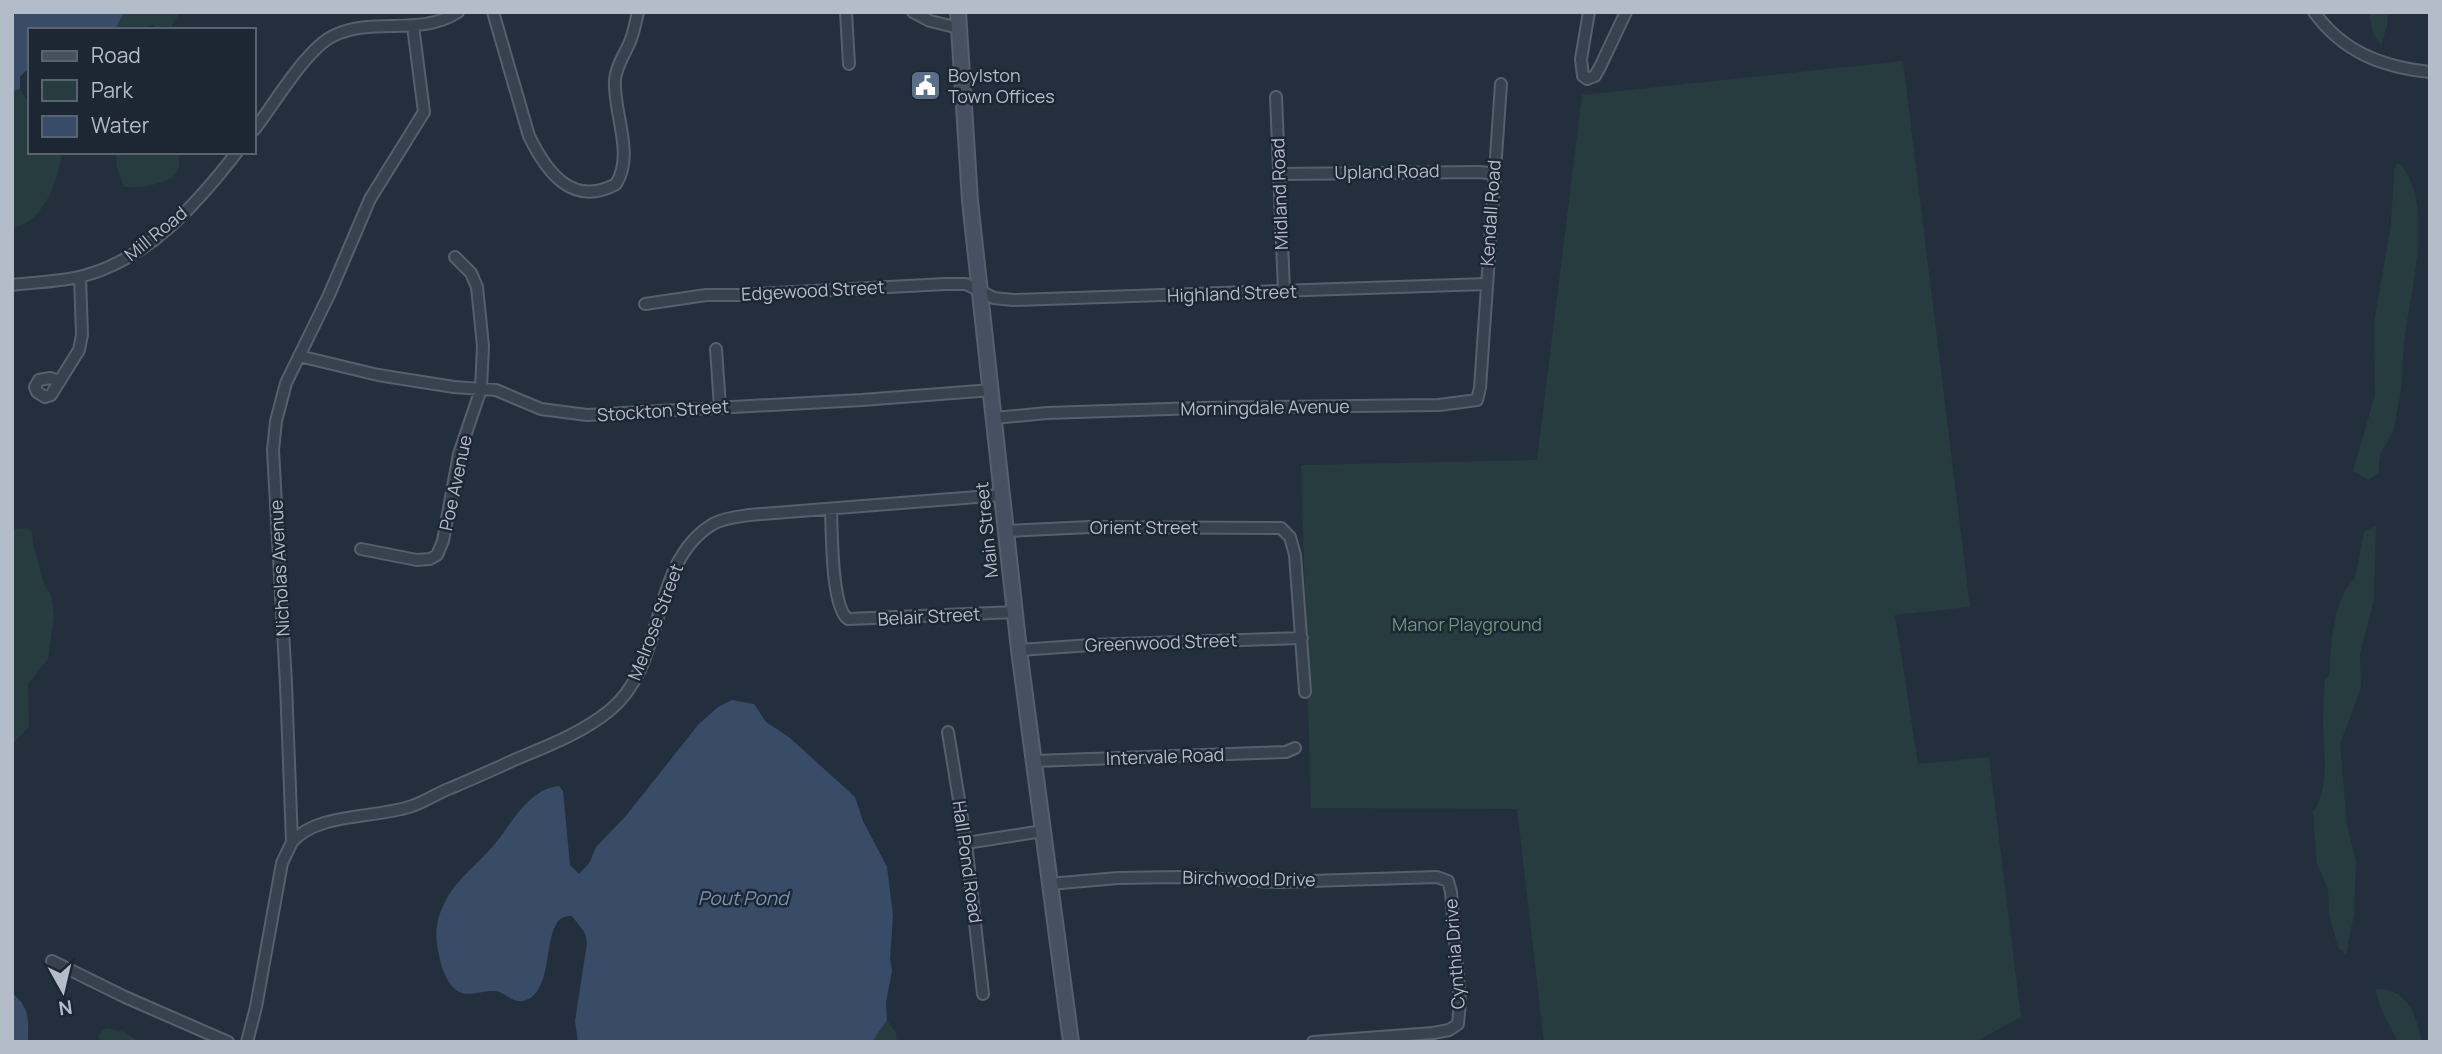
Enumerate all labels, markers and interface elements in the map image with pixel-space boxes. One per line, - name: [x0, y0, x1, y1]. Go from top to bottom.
- legend: [28, 28, 256, 154]
- text: Road: [91, 41, 141, 69]
- place label: Boylston Town Offices: [948, 63, 1055, 108]
- public building icon: Boylston Town Offices: [908, 69, 942, 103]
- text: Park: [91, 76, 133, 104]
- text: Water: [91, 111, 150, 139]
- street label: Midland Road: [1265, 138, 1293, 250]
- street label: Upland Road: [1334, 158, 1440, 184]
- street label: Kendall Road: [1474, 159, 1506, 267]
- street label: Mill Road: [119, 201, 192, 266]
- street label: Edgewood Street: [741, 274, 885, 306]
- street label: Highland Street: [1167, 279, 1297, 307]
- street label: Stockton Street: [596, 393, 730, 427]
- street label: Morningdale Avenue: [1180, 394, 1350, 420]
- street label: Poe Avenue: [433, 433, 477, 533]
- street label: Main Street: [969, 481, 1003, 579]
- street label: Nicholas Avenue: [263, 499, 295, 637]
- street label: Orient Street: [1090, 515, 1198, 539]
- street label: Melrose Street: [622, 560, 688, 683]
- street label: Belair Street: [877, 601, 981, 631]
- park label: Manor Playground: [1392, 612, 1542, 636]
- street label: Greenwood Street: [1084, 627, 1238, 657]
- street label: Intervale Road: [1105, 742, 1225, 770]
- street label: Hall Pond Road: [948, 799, 988, 925]
- street label: Birchwood Drive: [1182, 865, 1316, 891]
- water label: Pout Pond: [698, 885, 791, 911]
- street label: Cynthia Drive: [1438, 898, 1470, 1010]
- north arrow: [28, 956, 98, 1026]
- text: N: [57, 994, 74, 1022]

